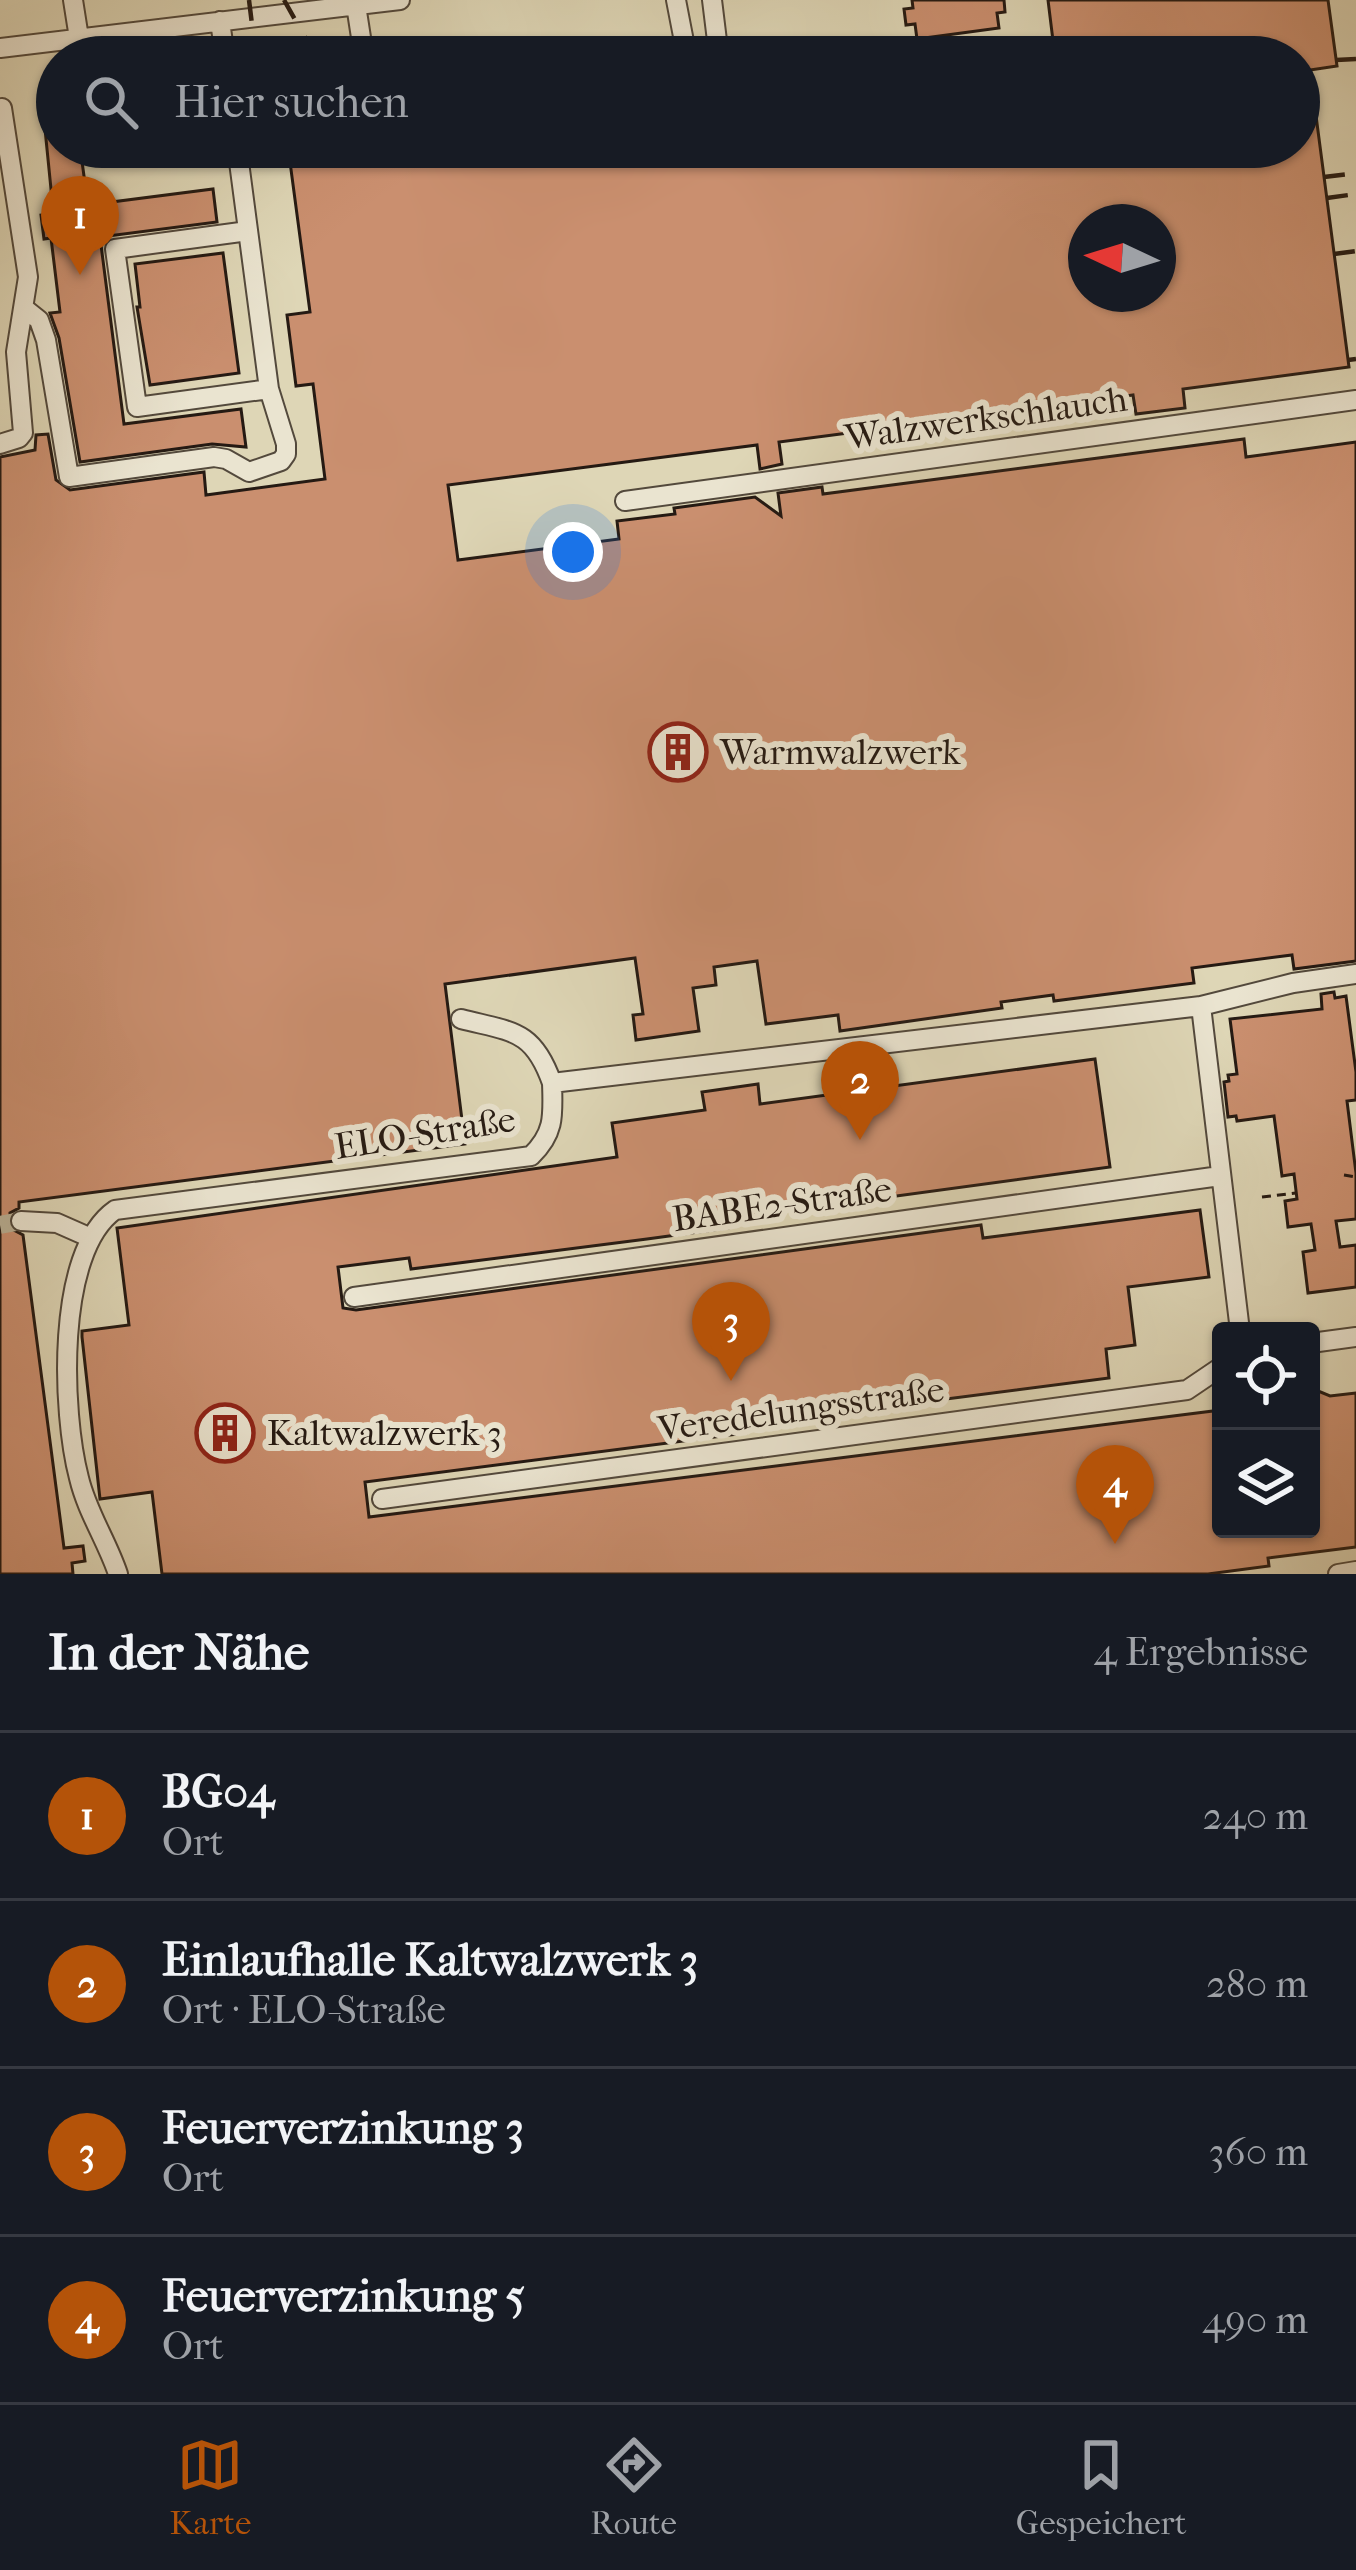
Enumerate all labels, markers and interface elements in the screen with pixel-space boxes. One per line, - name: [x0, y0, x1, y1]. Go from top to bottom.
- search box: [36, 36, 1320, 168]
- icon: search: [78, 69, 144, 135]
- text: Hier suchen: [174, 76, 409, 129]
- pin: 1: [41, 176, 119, 275]
- north arrow: [1068, 204, 1176, 312]
- street label: Walzwerkschlauch: [841, 377, 1130, 459]
- your location: [543, 522, 603, 582]
- building icon: Warmwalzwerk: [647, 721, 709, 783]
- place label: Warmwalzwerk: [719, 731, 961, 773]
- pin: 2: [821, 1041, 899, 1140]
- street label: ELO-Straße: [332, 1098, 518, 1168]
- street label: BABE2-Straße: [670, 1168, 894, 1240]
- pin: 3: [692, 1282, 770, 1381]
- map controls: [1212, 1322, 1320, 1538]
- button: locate: [1212, 1322, 1320, 1430]
- street label: Veredelungsstraße: [654, 1368, 947, 1450]
- building icon: Kaltwalzwerk 3: [194, 1402, 256, 1464]
- place label: Kaltwalzwerk 3: [267, 1412, 502, 1454]
- button: layers: [1212, 1430, 1320, 1538]
- pin: 4: [1076, 1445, 1154, 1544]
- text: In der Nähe: [48, 1622, 309, 1682]
- text: 4 Ergebnisse: [1094, 1629, 1308, 1675]
- text: BG04: [162, 1766, 274, 1819]
- text: 1: [80, 1793, 94, 1839]
- text: 240 m: [1203, 1793, 1308, 1839]
- text: Ort: [162, 1819, 224, 1865]
- text: Einlaufhalle Kaltwalzwerk 3: [162, 1934, 698, 1987]
- text: 2: [77, 1961, 97, 2007]
- text: 280 m: [1206, 1961, 1308, 2007]
- text: Ort · ELO-Straße: [162, 1987, 446, 2033]
- text: Feuerverzinkung 3: [162, 2102, 524, 2155]
- text: 3: [79, 2129, 95, 2175]
- text: 360 m: [1209, 2129, 1308, 2175]
- text: Ort: [162, 2155, 224, 2201]
- text: Feuerverzinkung 5: [162, 2270, 525, 2323]
- text: 4: [75, 2297, 99, 2343]
- text: 490 m: [1202, 2297, 1308, 2343]
- text: Ort: [162, 2323, 224, 2369]
- tab: Karte: [169, 2432, 251, 2543]
- tab: Route: [590, 2432, 677, 2543]
- tab: Gespeichert: [1016, 2432, 1187, 2543]

